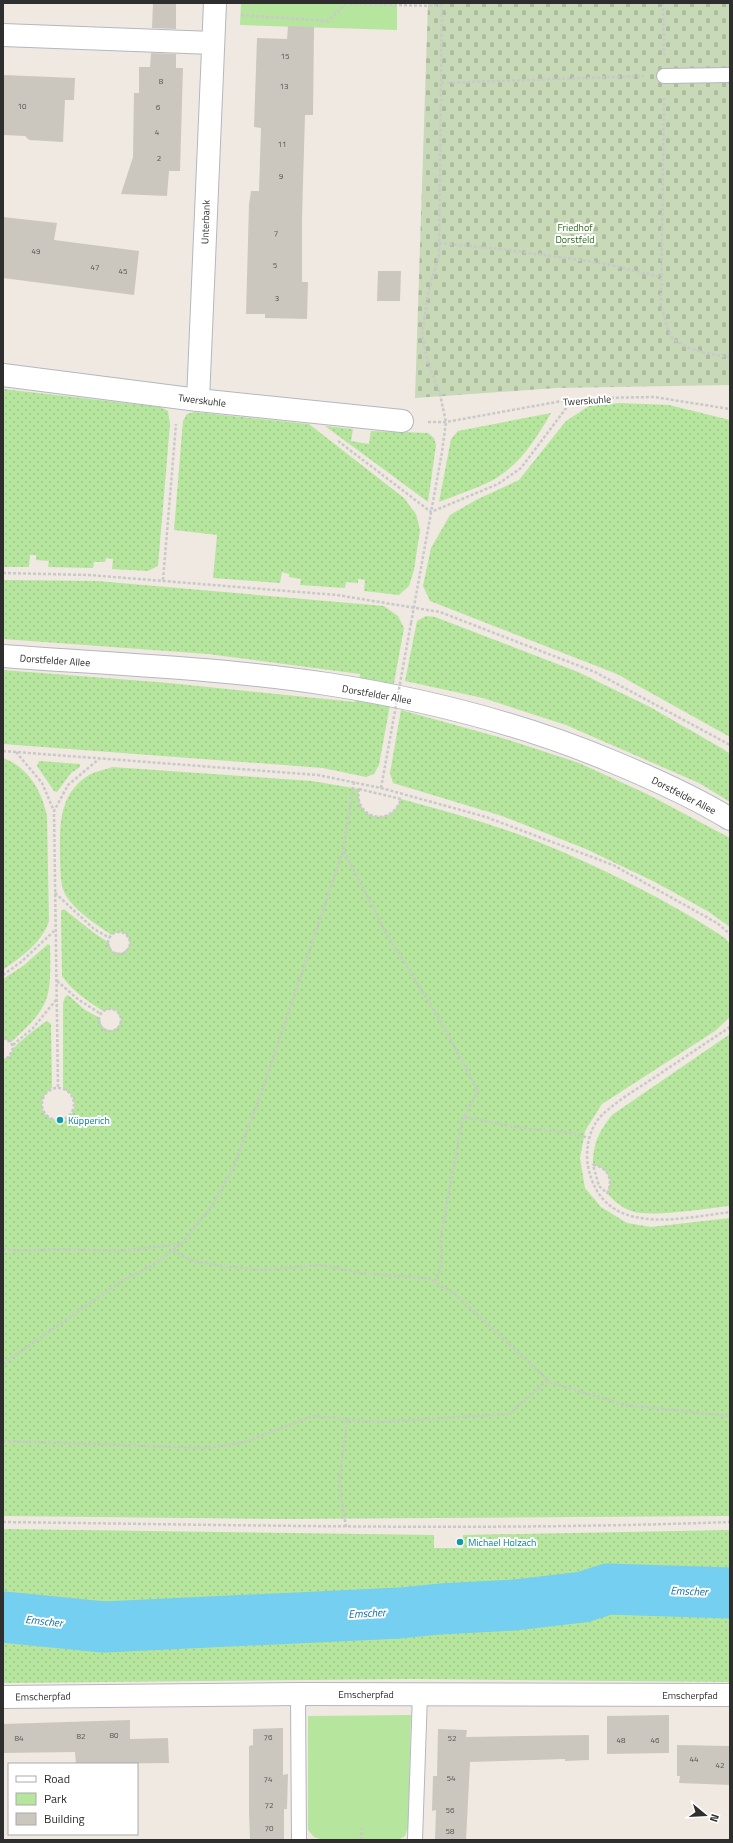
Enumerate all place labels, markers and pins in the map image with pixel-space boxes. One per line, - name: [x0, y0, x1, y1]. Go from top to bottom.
- place label: Küpperich: [68, 1113, 110, 1128]
- marker: Küpperich: [55, 1115, 65, 1125]
- place label: Michael Holzach: [468, 1535, 536, 1550]
- marker: Michael Holzach: [455, 1537, 465, 1547]

